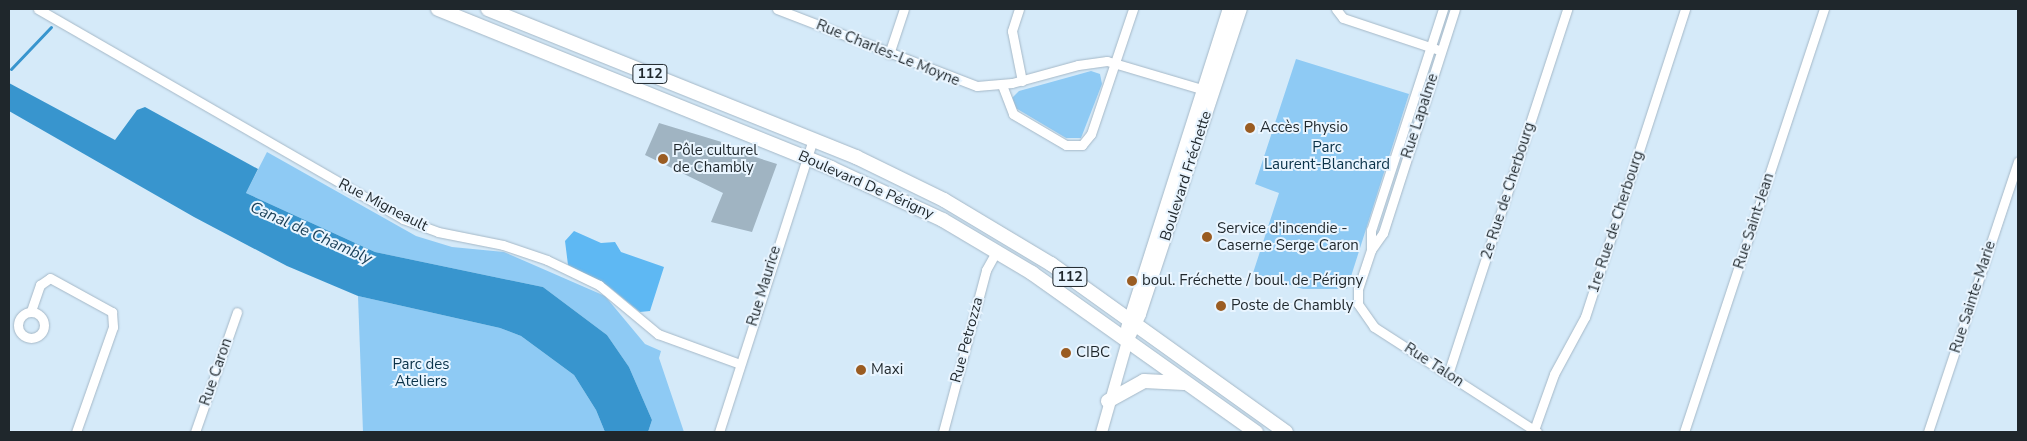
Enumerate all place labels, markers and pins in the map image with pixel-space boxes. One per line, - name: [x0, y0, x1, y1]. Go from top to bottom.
- place label: Accès Physio: [1260, 119, 1348, 137]
- marker: Accès Physio: [1244, 122, 1256, 134]
- place label: Pôle culturel de Chambly: [673, 141, 758, 176]
- marker: Pôle culturel de Chambly: [657, 153, 669, 165]
- place label: Service d'incendie - Caserne Serge Caron: [1217, 219, 1359, 254]
- marker: Service d'incendie - Caserne Serge Caron: [1201, 231, 1213, 243]
- place label: boul. Fréchette / boul. de Périgny: [1142, 272, 1363, 290]
- marker: boul. Fréchette / boul. de Périgny: [1126, 275, 1138, 287]
- place label: Poste de Chambly: [1231, 297, 1353, 315]
- marker: Poste de Chambly: [1215, 300, 1227, 312]
- place label: CIBC: [1076, 344, 1110, 362]
- marker: CIBC: [1060, 347, 1072, 359]
- place label: Maxi: [871, 361, 903, 379]
- marker: Maxi: [855, 364, 867, 376]

